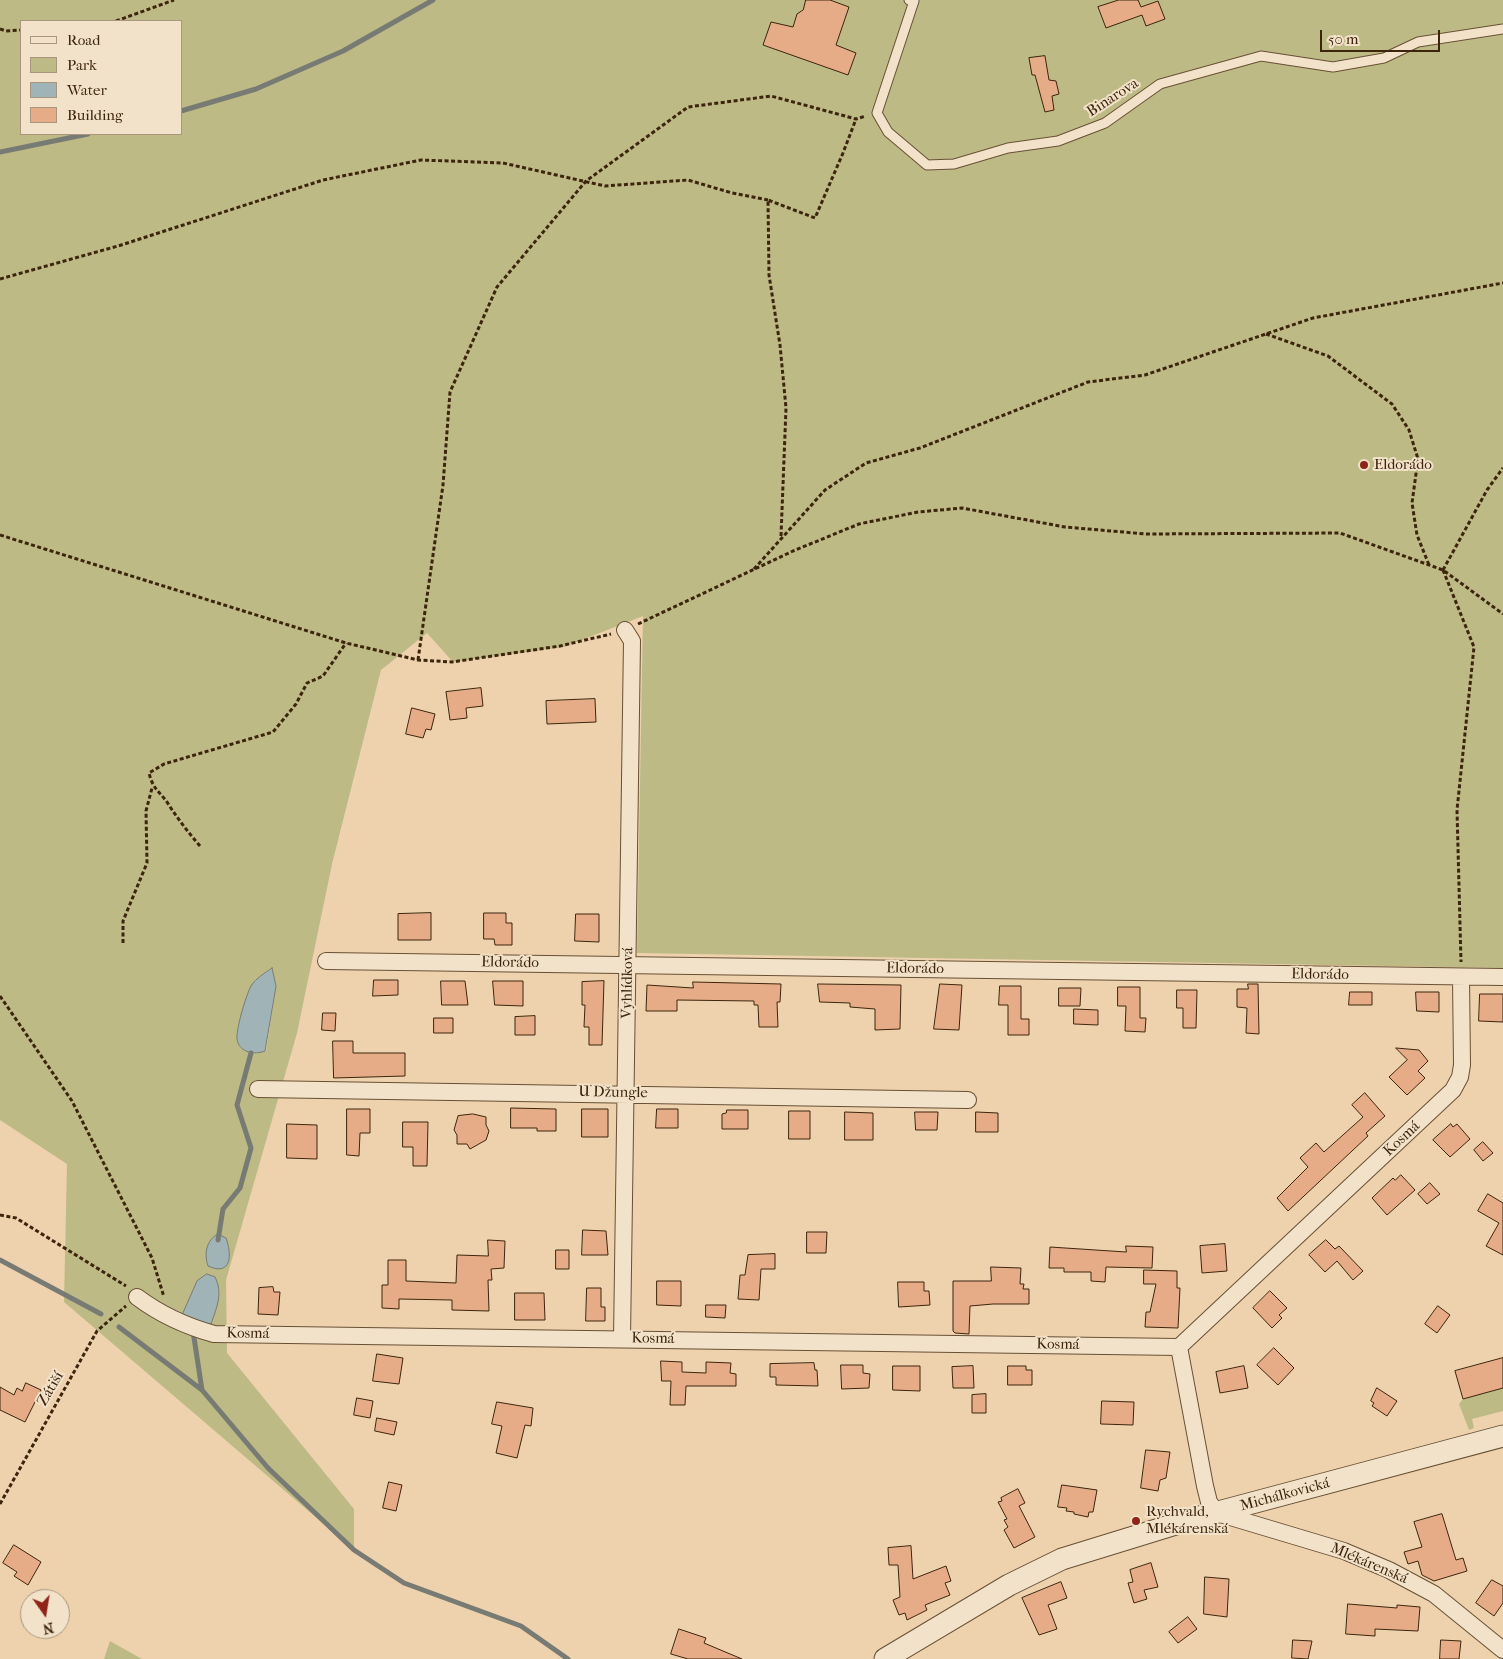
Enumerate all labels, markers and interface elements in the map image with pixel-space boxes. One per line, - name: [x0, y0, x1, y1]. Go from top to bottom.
- legend: [20, 20, 182, 135]
- scale bar: [1323, 20, 1443, 52]
- text: 50 m: [1328, 30, 1358, 48]
- text: Road: [67, 31, 100, 49]
- text: Park: [67, 56, 97, 74]
- street label: Binarova: [1084, 75, 1142, 121]
- text: Water: [67, 81, 107, 99]
- text: Building: [67, 106, 123, 124]
- place label: Eldorádo: [1374, 456, 1432, 474]
- marker: Eldorádo: [1358, 459, 1370, 471]
- street label: Vyhlídková: [618, 947, 638, 1019]
- street label: Eldorádo: [481, 953, 539, 973]
- street label: Eldorádo: [886, 959, 944, 979]
- street label: Eldorádo: [1291, 965, 1349, 985]
- street label: U Džungle: [578, 1083, 648, 1103]
- street label: Kosmá: [1380, 1118, 1424, 1160]
- street label: Kosmá: [226, 1325, 270, 1343]
- street label: Kosmá: [631, 1330, 675, 1348]
- street label: Kosmá: [1036, 1336, 1080, 1354]
- street label: Zátiší: [34, 1369, 68, 1409]
- street label: Michálkovická: [1238, 1474, 1332, 1516]
- place label: Rychvald, Mlékárenská: [1146, 1503, 1228, 1538]
- marker: Rychvald, Mlékárenská: [1130, 1515, 1142, 1527]
- street label: Mlékárenská: [1328, 1540, 1410, 1588]
- north arrow: [20, 1589, 70, 1639]
- text: N: [41, 1619, 55, 1638]

